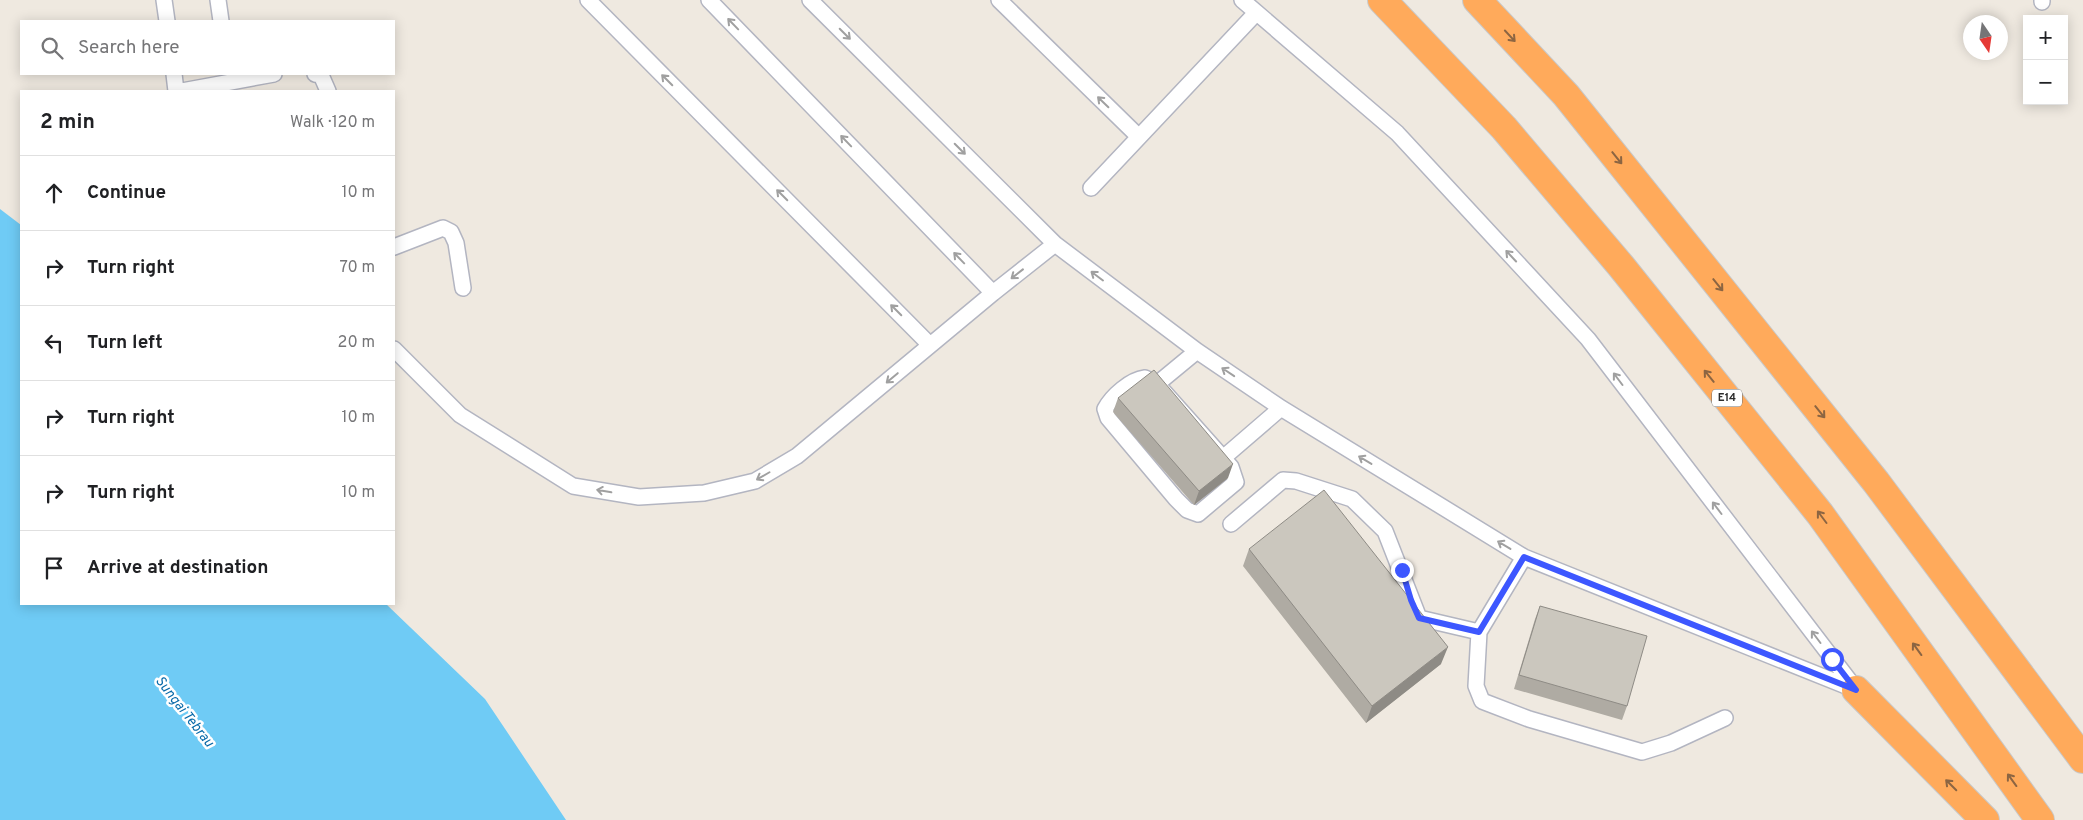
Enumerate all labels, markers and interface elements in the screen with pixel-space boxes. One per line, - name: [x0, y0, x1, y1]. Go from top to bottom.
- north arrow: [1963, 15, 2008, 60]
- map controls: [2023, 15, 2068, 105]
- button: +: [2023, 15, 2068, 60]
- one-way arrow: [727, 18, 739, 31]
- search box: [20, 20, 395, 75]
- one-way arrow: [838, 28, 850, 40]
- one-way arrow: [1504, 29, 1516, 42]
- icon: search: [38, 34, 66, 62]
- text: Search here: [78, 36, 180, 60]
- button: −: [2023, 60, 2068, 105]
- one-way arrow: [661, 73, 673, 86]
- one-way arrow: [1097, 96, 1109, 108]
- text: 2 min: [40, 109, 95, 136]
- text: Walk · 120 m: [290, 113, 375, 133]
- one-way arrow: [840, 135, 852, 147]
- one-way arrow: [954, 143, 966, 155]
- one-way arrow: [1611, 151, 1622, 164]
- icon: ahead: [40, 179, 68, 207]
- text: Continue: [87, 181, 166, 205]
- text: 10 m: [341, 183, 375, 203]
- one-way arrow: [776, 189, 788, 201]
- one-way arrow: [1506, 250, 1517, 263]
- one-way arrow: [953, 252, 965, 264]
- icon: right: [40, 254, 68, 282]
- text: Turn right: [87, 256, 175, 280]
- text: 70 m: [340, 258, 375, 278]
- one-way arrow: [1010, 269, 1024, 279]
- one-way arrow: [1090, 271, 1104, 281]
- one-way arrow: [1713, 278, 1724, 291]
- one-way arrow: [890, 304, 902, 317]
- icon: left: [40, 329, 68, 357]
- text: Turn left: [87, 331, 163, 355]
- text: 20 m: [338, 333, 375, 353]
- one-way arrow: [1221, 367, 1235, 377]
- one-way arrow: [1704, 370, 1715, 383]
- one-way arrow: [885, 372, 898, 383]
- one-way arrow: [1613, 373, 1624, 386]
- road number: E14: [1712, 389, 1742, 406]
- icon: right: [40, 404, 68, 432]
- one-way arrow: [1815, 405, 1826, 418]
- text: Turn right: [87, 406, 175, 430]
- text: 10 m: [341, 408, 375, 428]
- one-way arrow: [1358, 454, 1372, 464]
- one-way arrow: [756, 472, 770, 482]
- icon: right: [40, 479, 68, 507]
- text: Turn right: [87, 481, 175, 505]
- text: 10 m: [341, 483, 375, 503]
- one-way arrow: [596, 486, 612, 496]
- one-way arrow: [1712, 501, 1722, 515]
- one-way arrow: [1816, 511, 1827, 524]
- one-way arrow: [1497, 539, 1511, 549]
- icon: arrive: [40, 554, 68, 582]
- text: Arrive at destination: [87, 556, 268, 580]
- route end: [1391, 559, 1414, 582]
- one-way arrow: [1810, 631, 1821, 644]
- one-way arrow: [1912, 642, 1922, 656]
- route start: [1821, 648, 1844, 671]
- water label: Sungai Tebrau: [151, 673, 217, 751]
- one-way arrow: [2007, 774, 2017, 788]
- one-way arrow: [1945, 779, 1957, 792]

